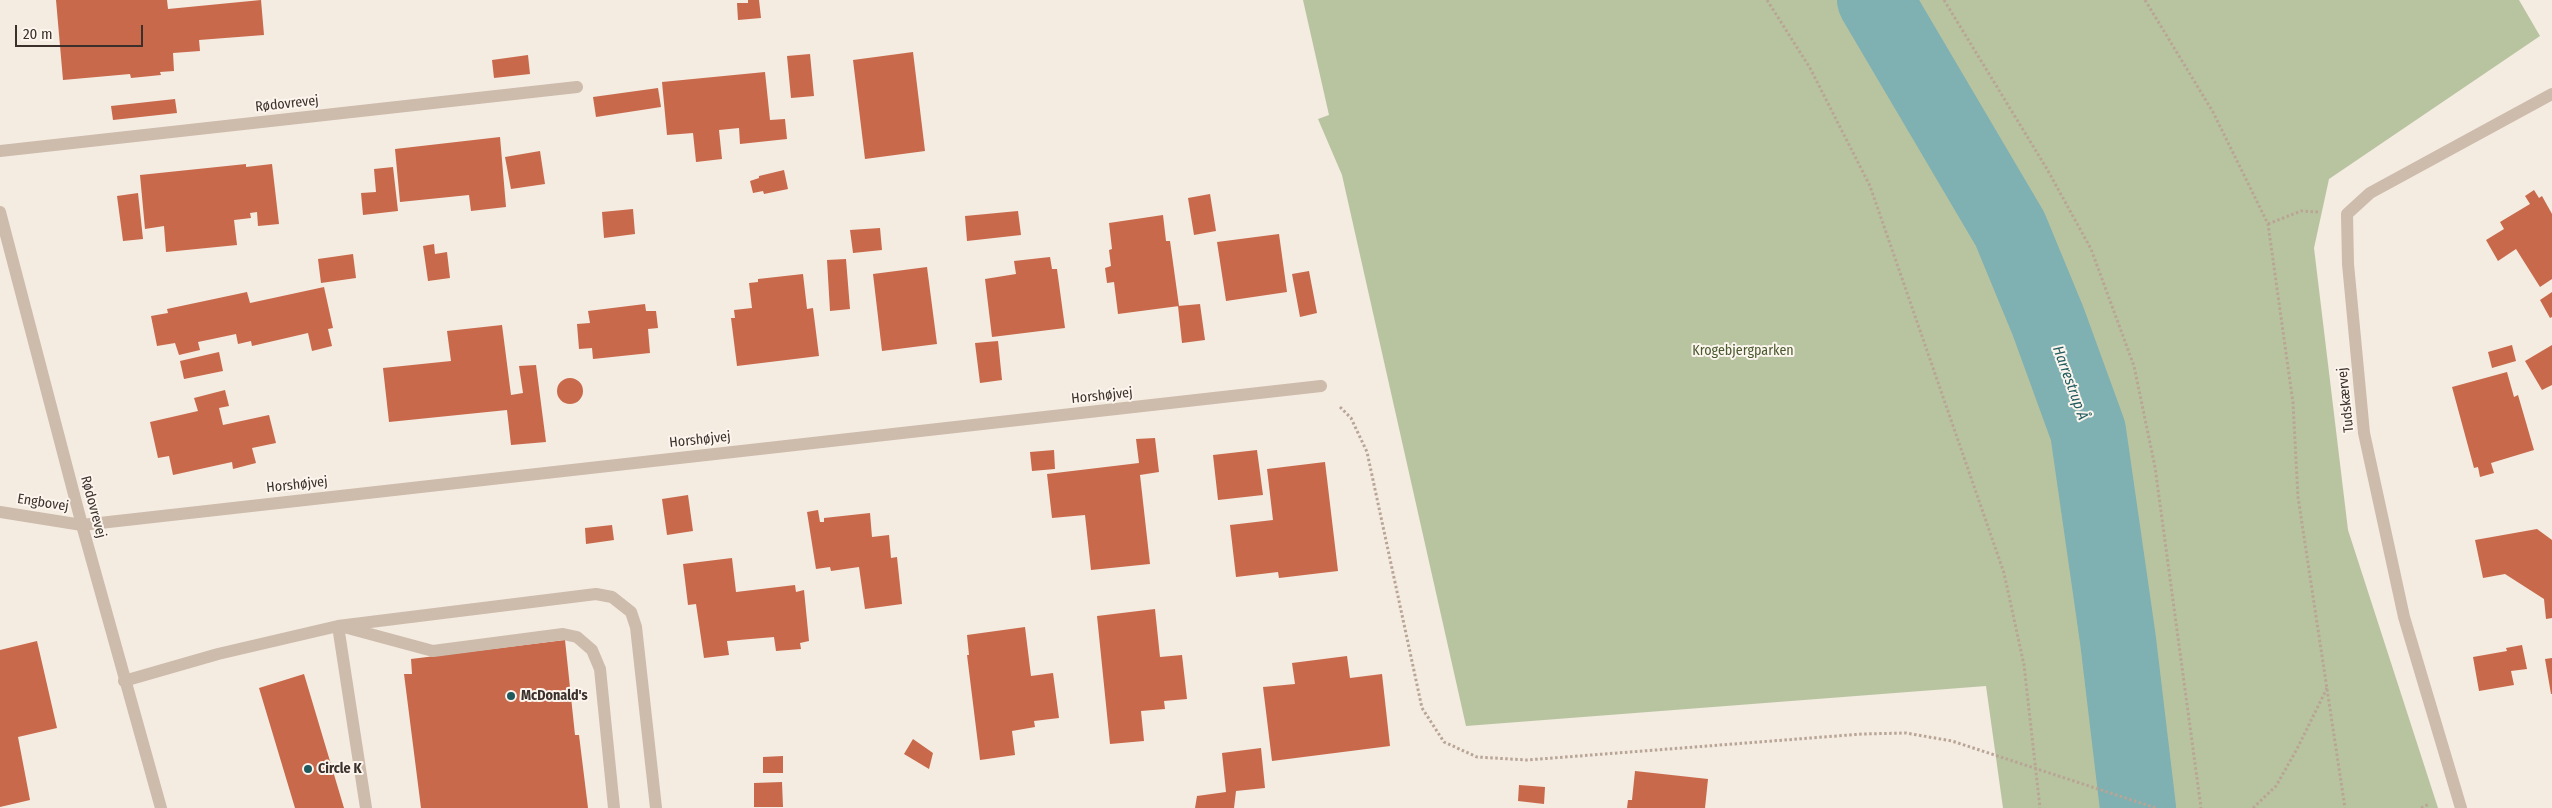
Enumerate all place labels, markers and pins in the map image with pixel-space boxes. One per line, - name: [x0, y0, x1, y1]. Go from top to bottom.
- place label: McDonald's: [521, 688, 588, 704]
- marker: McDonald's: [505, 690, 517, 702]
- place label: Circle K: [318, 761, 362, 777]
- marker: Circle K: [302, 763, 314, 775]

